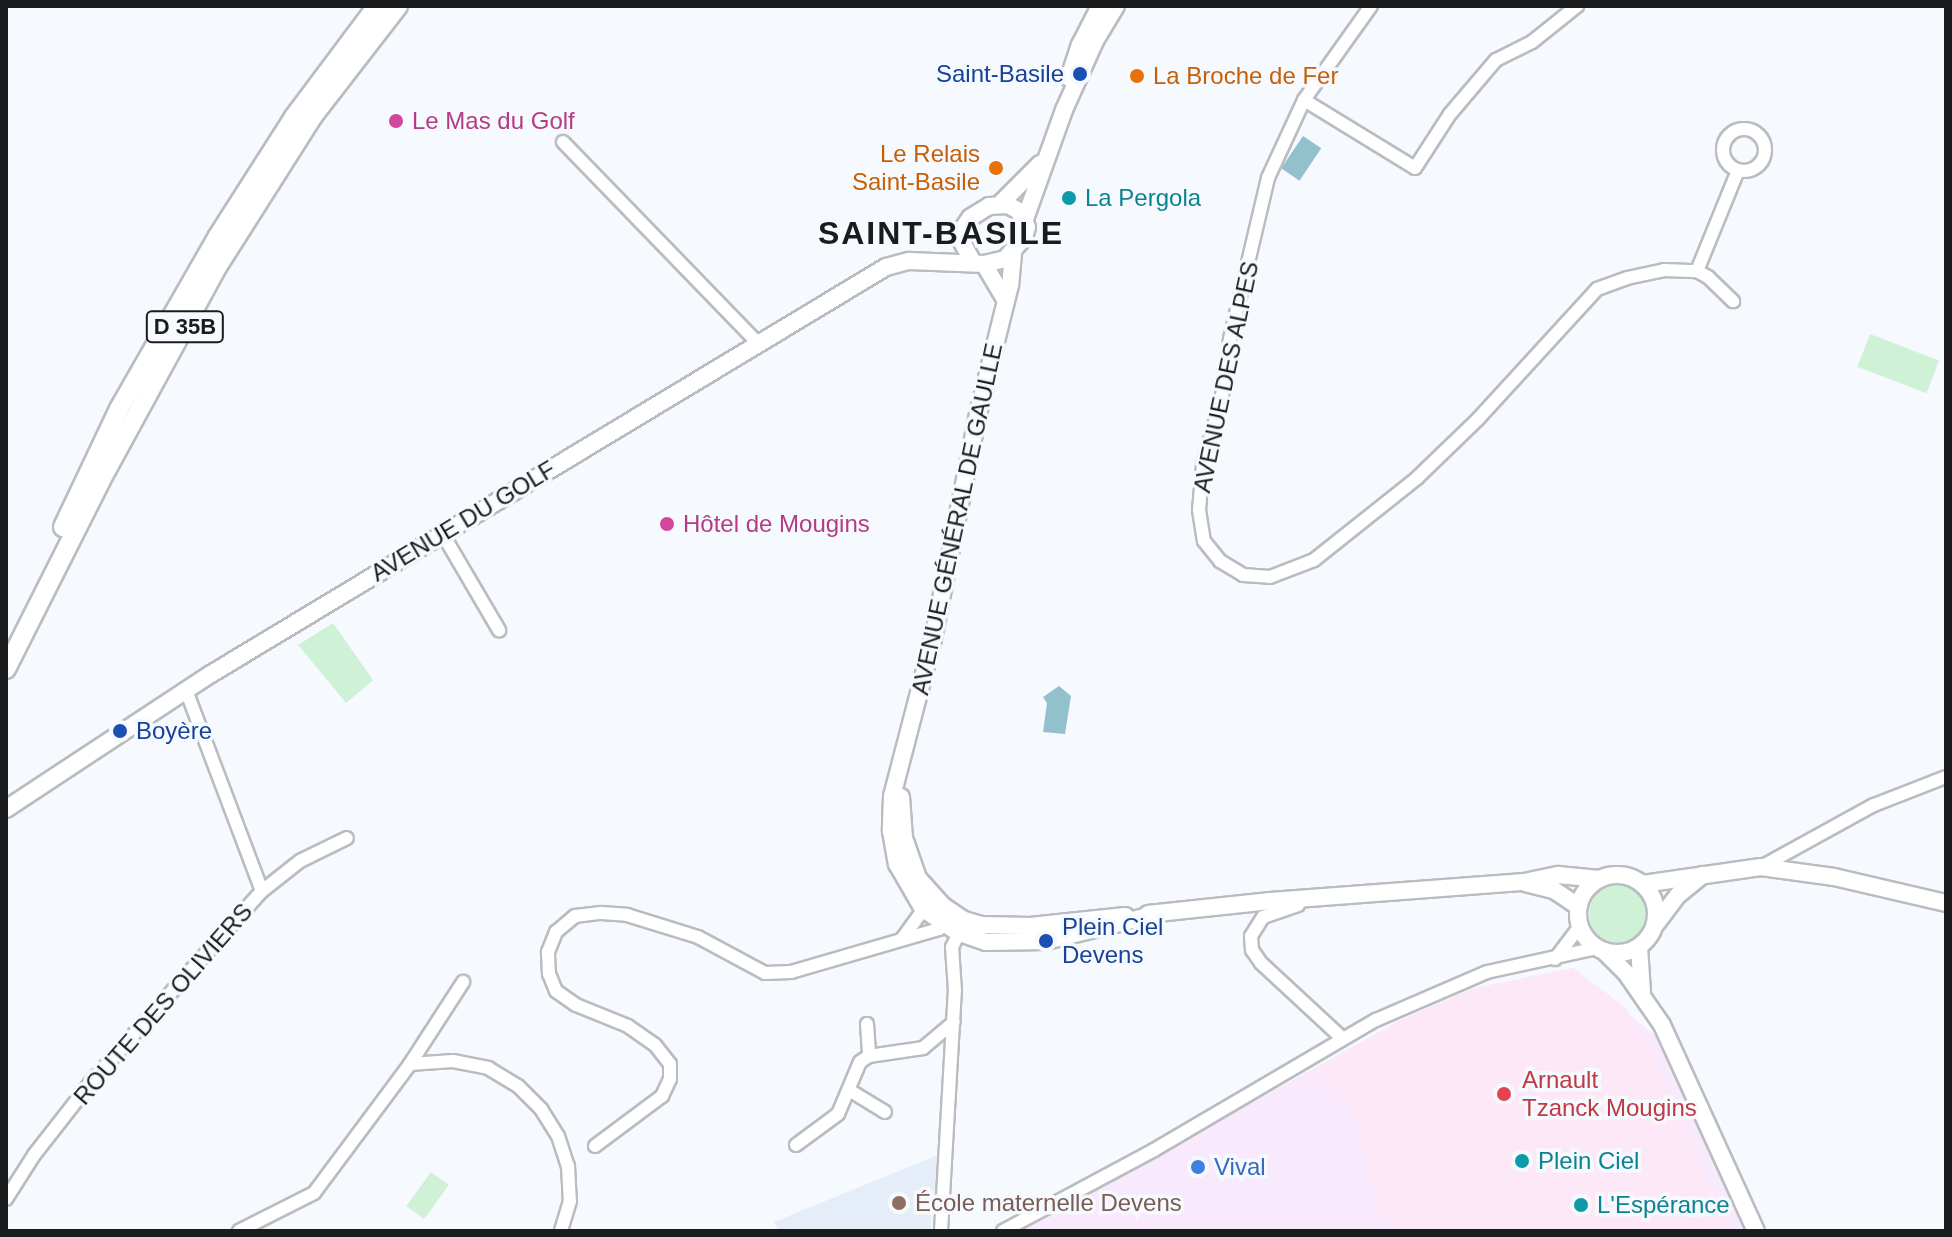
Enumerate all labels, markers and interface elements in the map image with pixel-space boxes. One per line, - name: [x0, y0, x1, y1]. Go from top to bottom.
- place label: Saint-Basile: [936, 60, 1064, 88]
- place label: La Broche de Fer: [1153, 62, 1338, 90]
- marker: Saint-Basile: [1071, 65, 1089, 83]
- marker: La Broche de Fer: [1128, 67, 1146, 85]
- place label: Le Mas du Golf: [412, 107, 575, 135]
- marker: Le Mas du Golf: [387, 112, 405, 130]
- place label: Le Relais Saint-Basile: [852, 140, 980, 196]
- marker: Le Relais Saint-Basile: [987, 159, 1005, 177]
- place label: La Pergola: [1085, 184, 1201, 212]
- marker: La Pergola: [1060, 189, 1078, 207]
- district label: SAINT-BASILE: [818, 214, 1064, 252]
- street label: AVENUE DES ALPES: [1187, 258, 1265, 496]
- road number: D 35B: [145, 309, 225, 345]
- street label: AVENUE GÉNÉRAL DE GAULLE: [906, 340, 1008, 698]
- street label: AVENUE DU GOLF: [365, 455, 561, 587]
- place label: Hôtel de Mougins: [683, 510, 870, 538]
- marker: Hôtel de Mougins: [658, 515, 676, 533]
- place label: Boyère: [136, 717, 212, 745]
- marker: Boyère: [111, 722, 129, 740]
- street label: ROUTE DES OLIVIERS: [68, 897, 258, 1111]
- place label: Plein Ciel Devens: [1062, 913, 1163, 969]
- marker: Plein Ciel Devens: [1037, 932, 1055, 950]
- place label: Arnault Tzanck Mougins: [1522, 1066, 1697, 1122]
- marker: Arnault Tzanck Mougins: [1493, 1083, 1515, 1105]
- place label: Plein Ciel: [1538, 1147, 1639, 1175]
- marker: Plein Ciel: [1513, 1152, 1531, 1170]
- place label: Vival: [1214, 1153, 1266, 1181]
- marker: Vival: [1189, 1158, 1207, 1176]
- place label: École maternelle Devens: [915, 1189, 1182, 1217]
- place label: L'Espérance: [1597, 1191, 1730, 1219]
- marker: École maternelle Devens: [890, 1194, 908, 1212]
- marker: L'Espérance: [1572, 1196, 1590, 1214]

